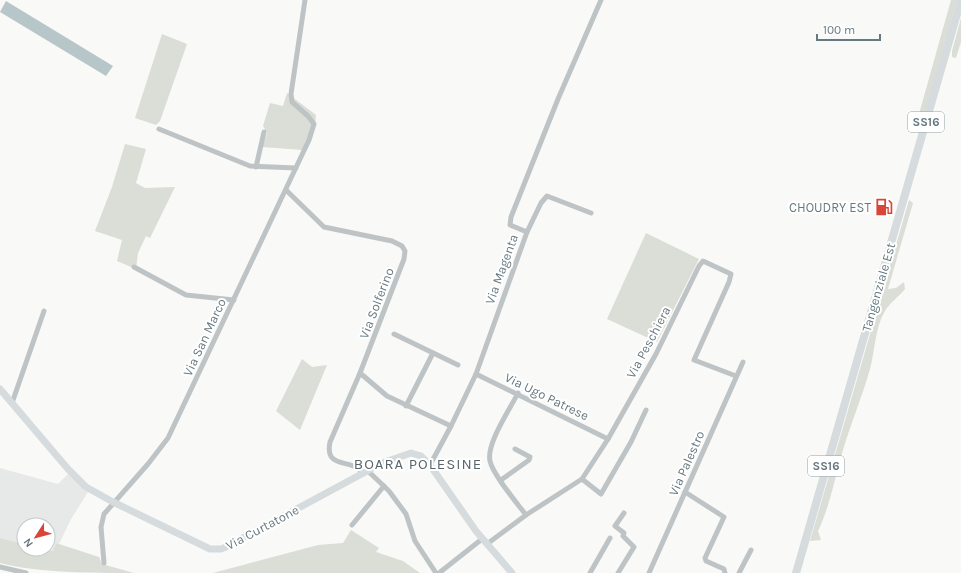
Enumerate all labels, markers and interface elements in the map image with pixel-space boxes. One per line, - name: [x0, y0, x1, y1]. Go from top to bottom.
- scale bar: [817, 16, 880, 42]
- text: 100 m: [823, 23, 855, 37]
- road number: SS16: [908, 112, 944, 132]
- fuel station icon: CHOUDRY EST: [874, 197, 894, 217]
- place label: CHOUDRY EST: [789, 200, 871, 215]
- street label: Via Magenta: [482, 232, 521, 306]
- street label: Tangenziale Est: [859, 241, 898, 333]
- street label: Via Solferino: [356, 266, 397, 341]
- street label: Via San Marco: [180, 296, 229, 378]
- street label: Via Peschiera: [623, 304, 674, 381]
- street label: Via Ugo Patrese: [502, 370, 592, 423]
- street label: Via Palestro: [665, 428, 707, 498]
- district label: BOARA POLESINE: [354, 455, 482, 473]
- road number: SS16: [808, 456, 844, 476]
- street label: Via Curtatone: [223, 502, 302, 553]
- north arrow: [16, 517, 56, 557]
- text: N: [21, 536, 36, 550]

